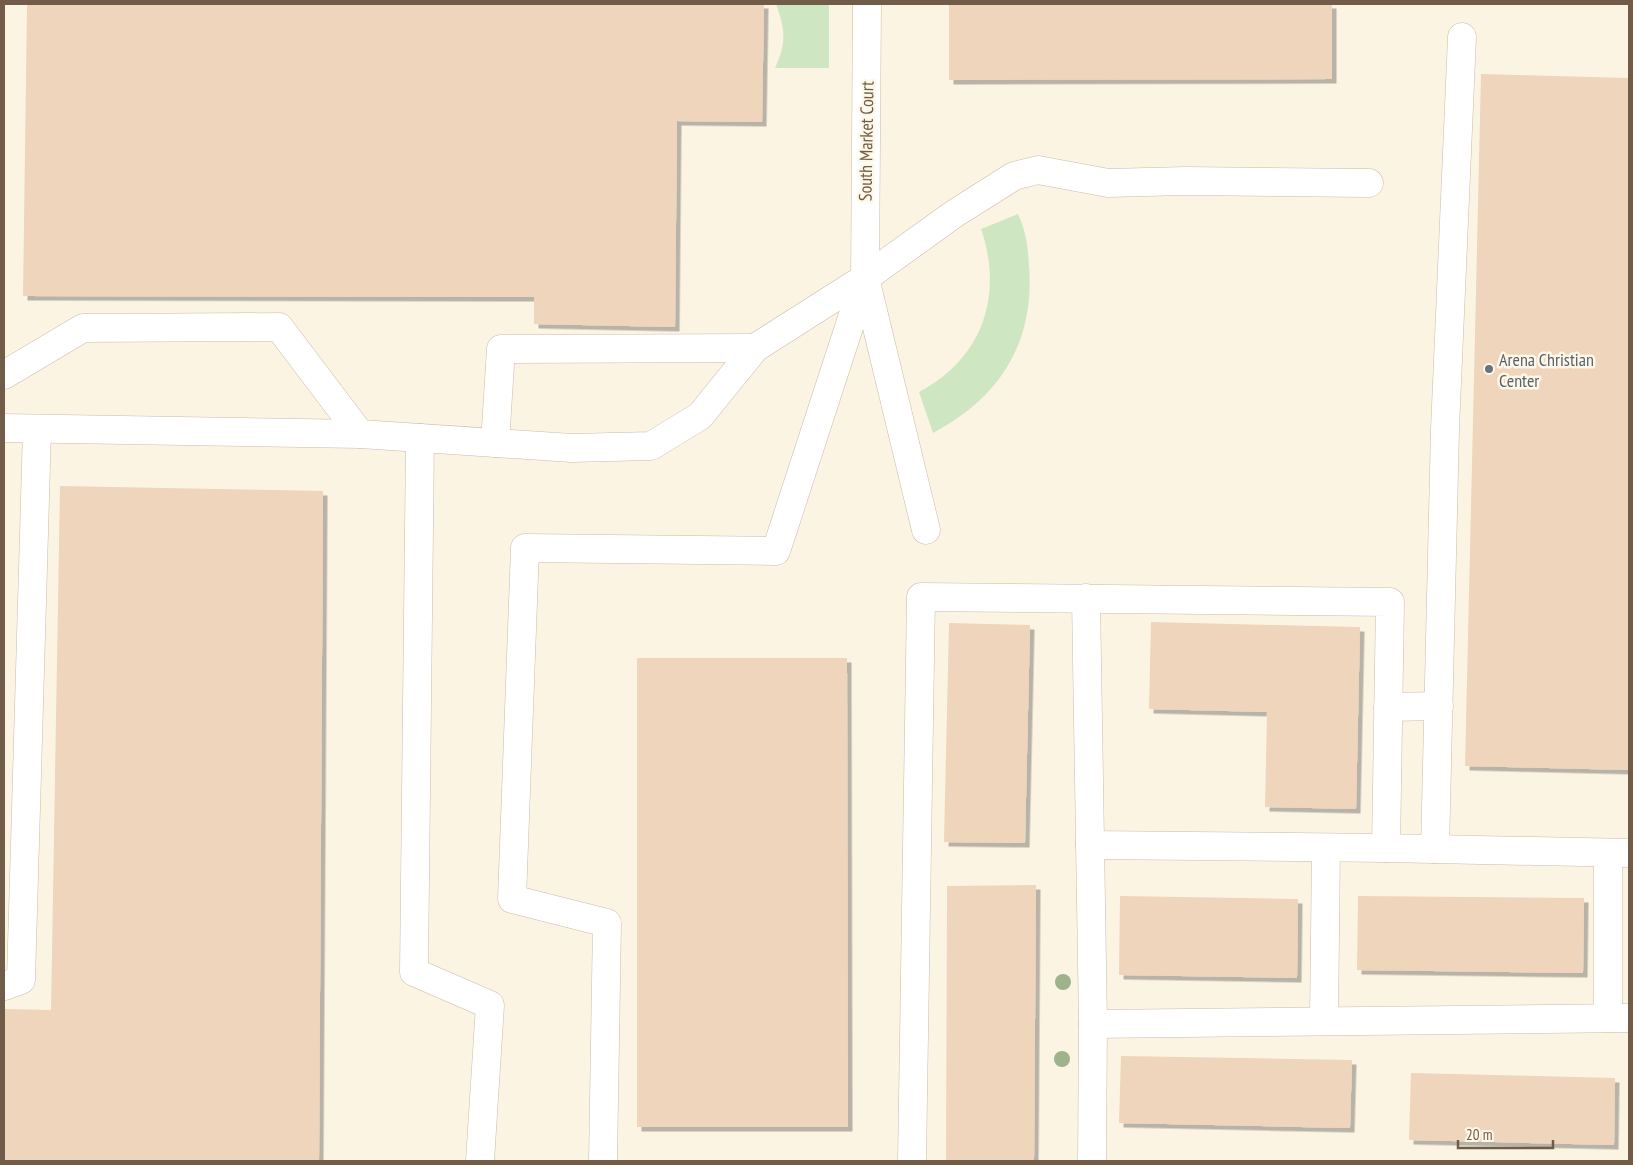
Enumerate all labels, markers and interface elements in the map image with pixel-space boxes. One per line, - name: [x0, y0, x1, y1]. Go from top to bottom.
- street label: South Market Court: [853, 81, 879, 201]
- place label: Arena Christian Center: [1499, 348, 1594, 392]
- marker: Arena Christian Center: [1483, 363, 1495, 375]
- scale bar: [1458, 1118, 1553, 1150]
- text: 20 m: [1466, 1125, 1492, 1144]

